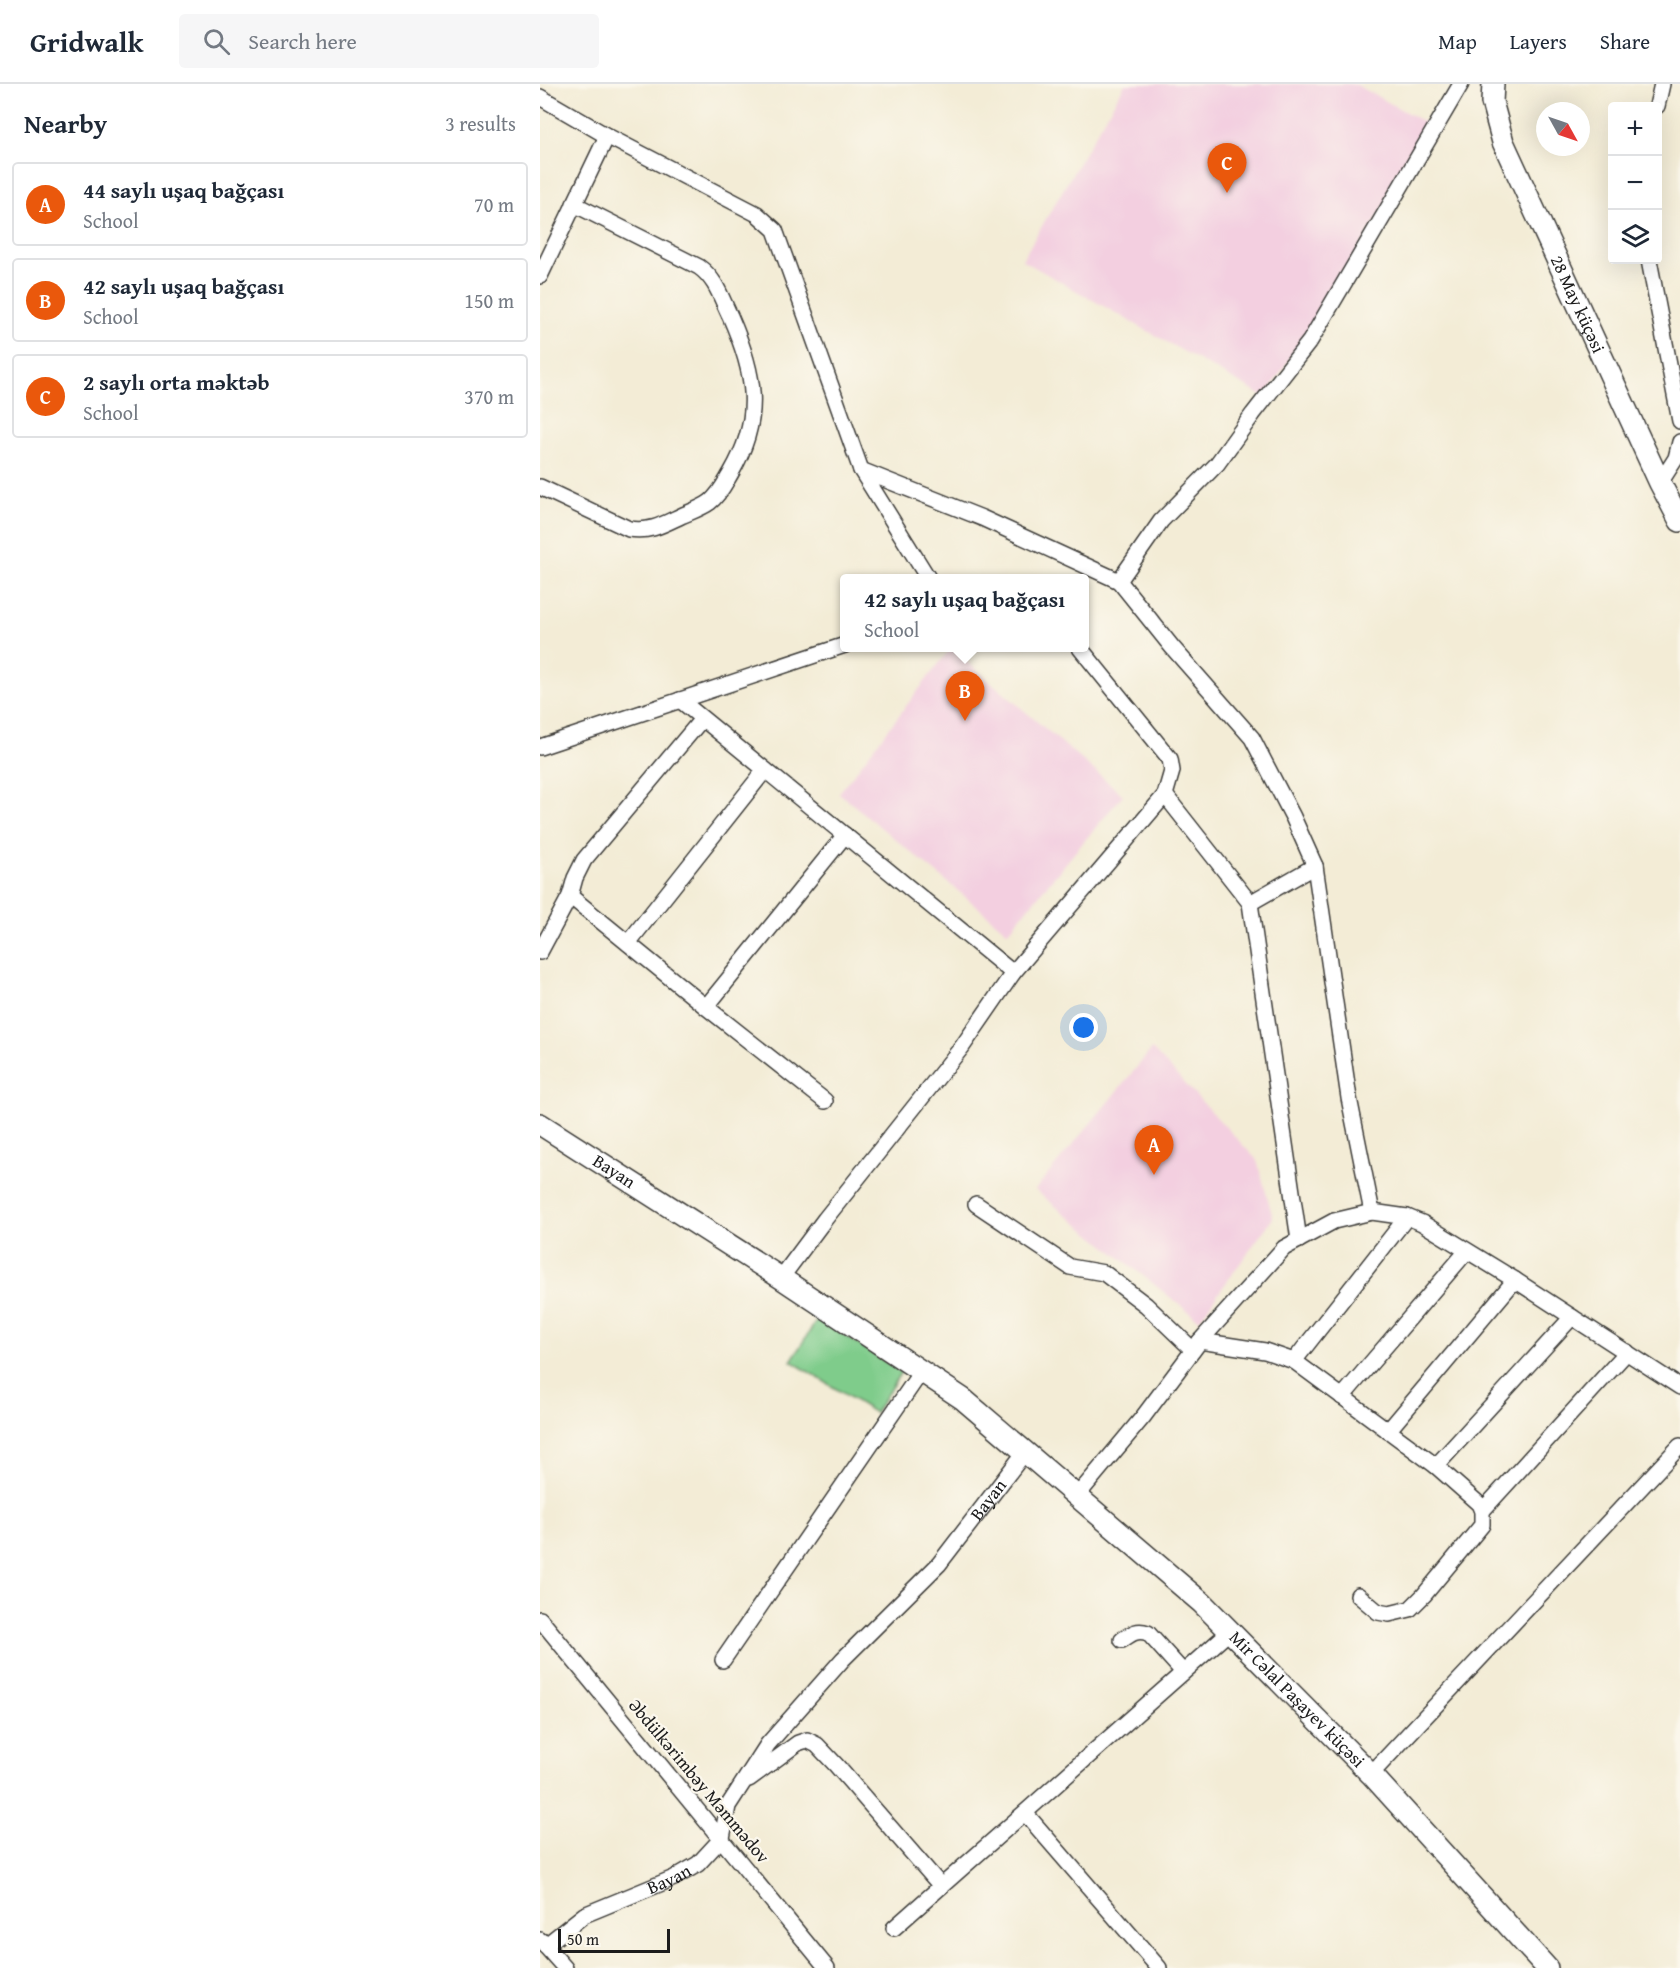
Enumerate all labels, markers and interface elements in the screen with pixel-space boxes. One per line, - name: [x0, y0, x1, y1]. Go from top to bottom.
- search box: [179, 14, 599, 68]
- text: Gridwalk: [30, 21, 143, 62]
- icon: search: [200, 25, 233, 58]
- text: Search here: [248, 25, 357, 57]
- text: Map: [1438, 26, 1477, 57]
- text: Layers: [1510, 26, 1567, 57]
- text: Share: [1600, 26, 1650, 57]
- north arrow: [1536, 102, 1590, 156]
- map controls: [1608, 102, 1662, 264]
- button: +: [1608, 102, 1662, 156]
- text: Nearby: [24, 104, 107, 143]
- text: 3 results: [445, 109, 516, 138]
- pin: C: [1208, 144, 1246, 193]
- button: −: [1608, 156, 1662, 210]
- text: 44 saylı uşaq bağçası: [83, 174, 284, 206]
- text: A: [39, 190, 52, 219]
- text: 70 m: [474, 190, 514, 219]
- text: School: [83, 206, 139, 235]
- button: layers: [1608, 210, 1662, 264]
- street label: 28 May küçəsi: [1544, 251, 1612, 357]
- text: 42 saylı uşaq bağçası: [83, 270, 284, 302]
- text: B: [39, 286, 52, 315]
- text: 150 m: [464, 286, 514, 315]
- text: School: [83, 302, 139, 331]
- text: 2 saylı orta məktəb: [83, 366, 270, 398]
- text: C: [40, 382, 51, 411]
- text: 370 m: [464, 382, 514, 411]
- text: School: [83, 398, 139, 427]
- popup: [840, 574, 1089, 652]
- text: 42 saylı uşaq bağçası: [864, 583, 1065, 615]
- text: School: [864, 615, 919, 644]
- pin: B: [946, 672, 984, 721]
- your location: [1069, 1013, 1098, 1042]
- pin: A: [1134, 1126, 1174, 1175]
- street label: Bayan: [588, 1147, 641, 1195]
- street label: Bayan: [963, 1473, 1013, 1526]
- street label: Mir Cəlal Paşayev küçəsi: [1223, 1624, 1371, 1774]
- street label: Əbdülkərimbəy Məmmədov: [622, 1693, 776, 1869]
- street label: Bayan: [643, 1857, 696, 1901]
- scale bar: [558, 1926, 670, 1954]
- text: 50 m: [567, 1927, 599, 1951]

